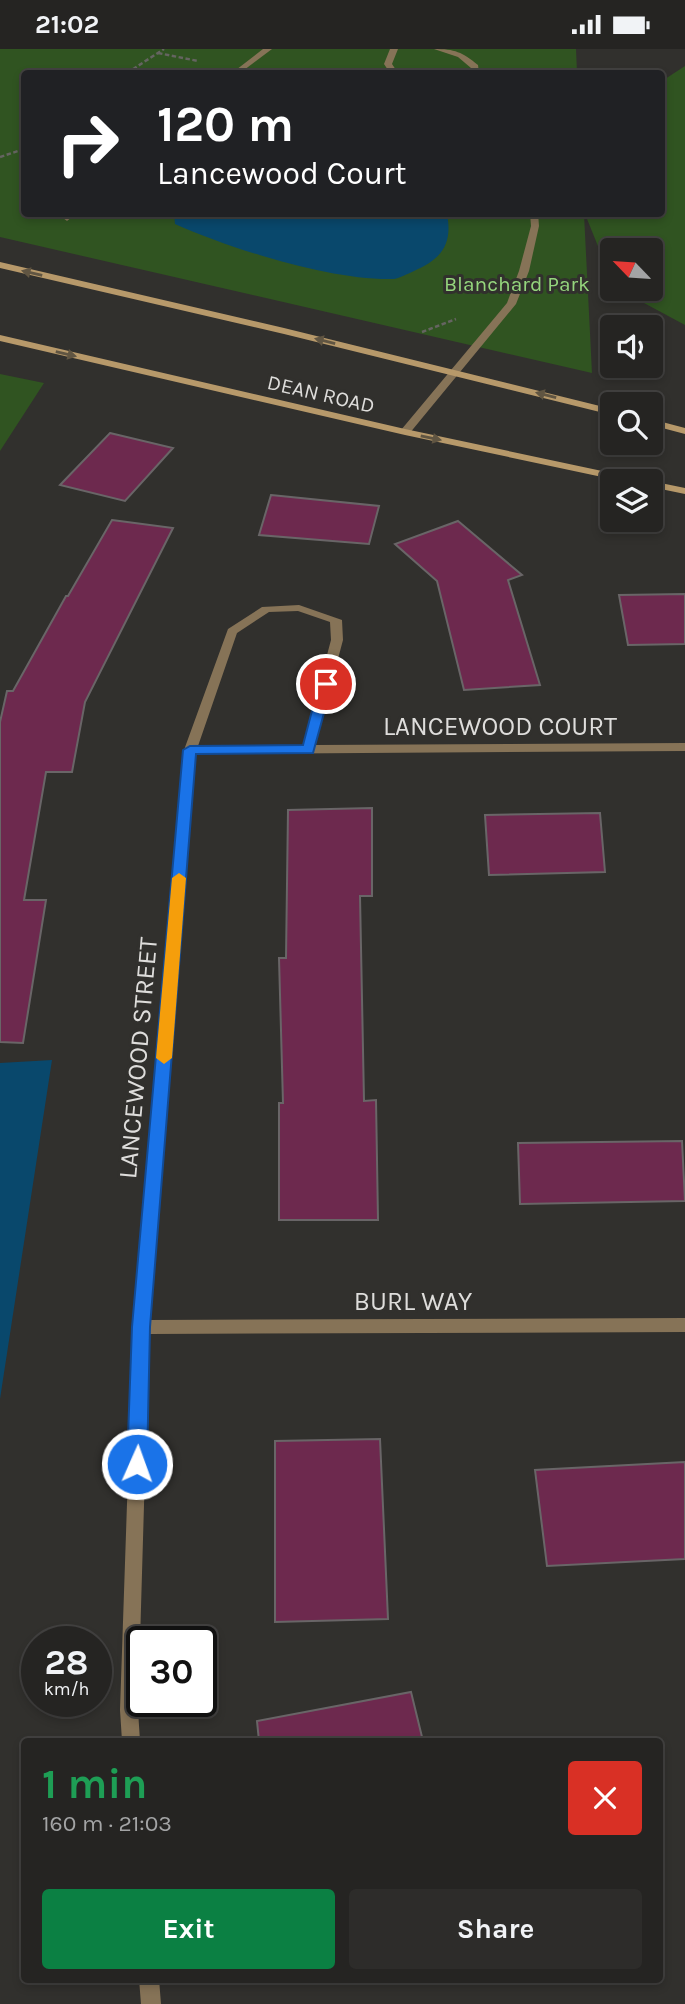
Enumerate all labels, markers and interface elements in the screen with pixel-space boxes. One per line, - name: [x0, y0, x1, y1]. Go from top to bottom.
- text: 21:02: [35, 9, 99, 40]
- text: 120 m: [157, 96, 294, 153]
- icon: right: [42, 98, 133, 189]
- text: Lancewood Court: [157, 155, 407, 192]
- north arrow: [600, 238, 663, 301]
- map controls: [600, 238, 663, 532]
- one-way arrow: [21, 267, 43, 278]
- park label: Blanchard Park: [444, 272, 590, 296]
- button: sound: [600, 315, 663, 378]
- one-way arrow: [314, 335, 336, 346]
- one-way arrow: [55, 348, 77, 359]
- street label: DEAN ROAD: [265, 370, 377, 418]
- one-way arrow: [535, 389, 557, 400]
- button: search: [600, 392, 663, 455]
- one-way arrow: [420, 433, 442, 444]
- button: layers: [600, 469, 663, 532]
- pin: [296, 654, 356, 714]
- icon: arrive: [307, 665, 345, 703]
- street label: LANCEWOOD COURT: [383, 711, 617, 742]
- street label: LANCEWOOD STREET: [112, 936, 164, 1180]
- street label: BURL WAY: [354, 1286, 473, 1317]
- position arrow: [100, 1427, 174, 1501]
- speed limit sign: 30: [126, 1626, 217, 1717]
- text: 28: [45, 1642, 88, 1683]
- text: km/h: [44, 1678, 89, 1700]
- text: 1 min: [42, 1759, 147, 1809]
- button: close: [568, 1761, 642, 1835]
- text: 160 m · 21:03: [42, 1810, 172, 1837]
- button: Exit: [42, 1889, 335, 1969]
- button: Share: [349, 1889, 642, 1969]

